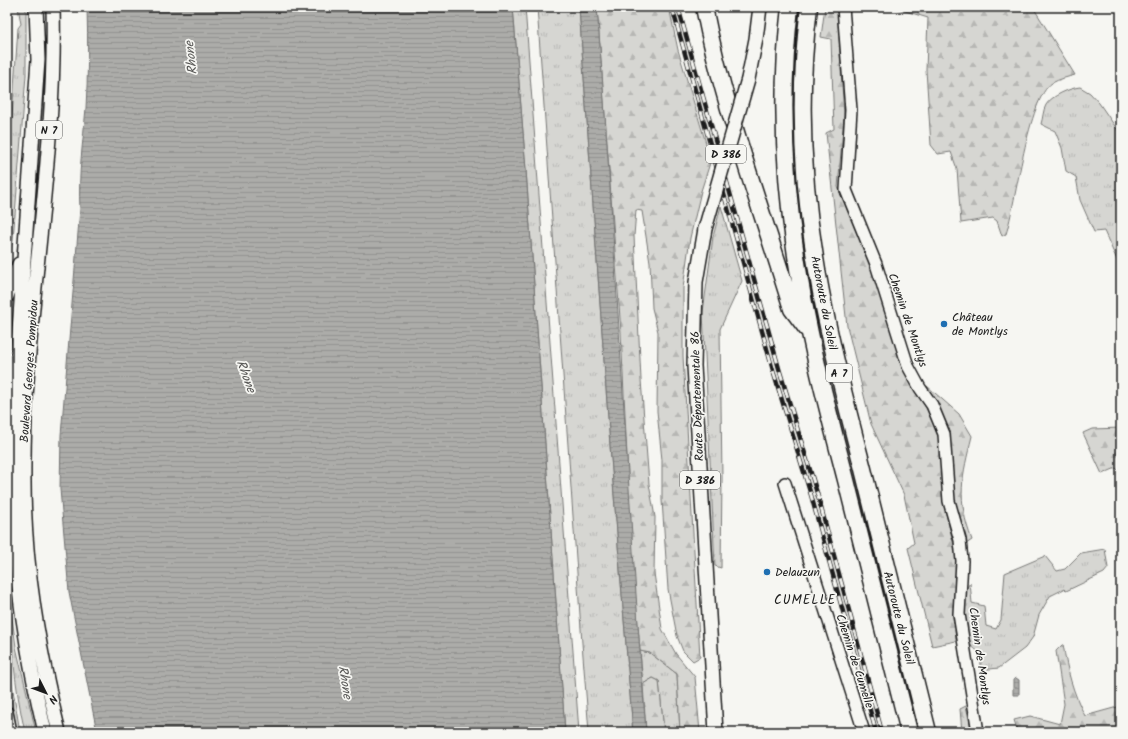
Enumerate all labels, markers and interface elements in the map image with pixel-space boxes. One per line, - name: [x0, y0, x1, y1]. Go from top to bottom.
- water label: Rhone: [179, 39, 204, 75]
- road number: N 7: [36, 121, 62, 139]
- road number: D 386: [706, 145, 746, 163]
- street label: Autoroute du Soleil: [805, 254, 842, 352]
- street label: Chemin de Montlys: [883, 271, 933, 370]
- street label: Boulevard Georges Pompidou: [15, 299, 44, 443]
- place label: Château de Montlys: [952, 308, 1008, 341]
- marker: Château de Montlys: [939, 319, 949, 329]
- street label: Route Départementale 86: [686, 331, 709, 461]
- water label: Rhone: [230, 357, 262, 397]
- road number: A 7: [826, 364, 852, 382]
- road number: D 386: [680, 471, 720, 489]
- place label: Delauzun: [775, 563, 820, 582]
- marker: Delauzun: [762, 567, 772, 577]
- street label: Autoroute du Soleil: [878, 569, 919, 667]
- district label: CUMELLE: [774, 590, 836, 611]
- street label: Chemin de Montlys: [963, 606, 996, 706]
- street label: Chemin de Cumelle: [830, 612, 879, 711]
- water label: Rhone: [332, 664, 358, 701]
- north arrow: [26, 673, 66, 713]
- text: N: [44, 690, 62, 708]

